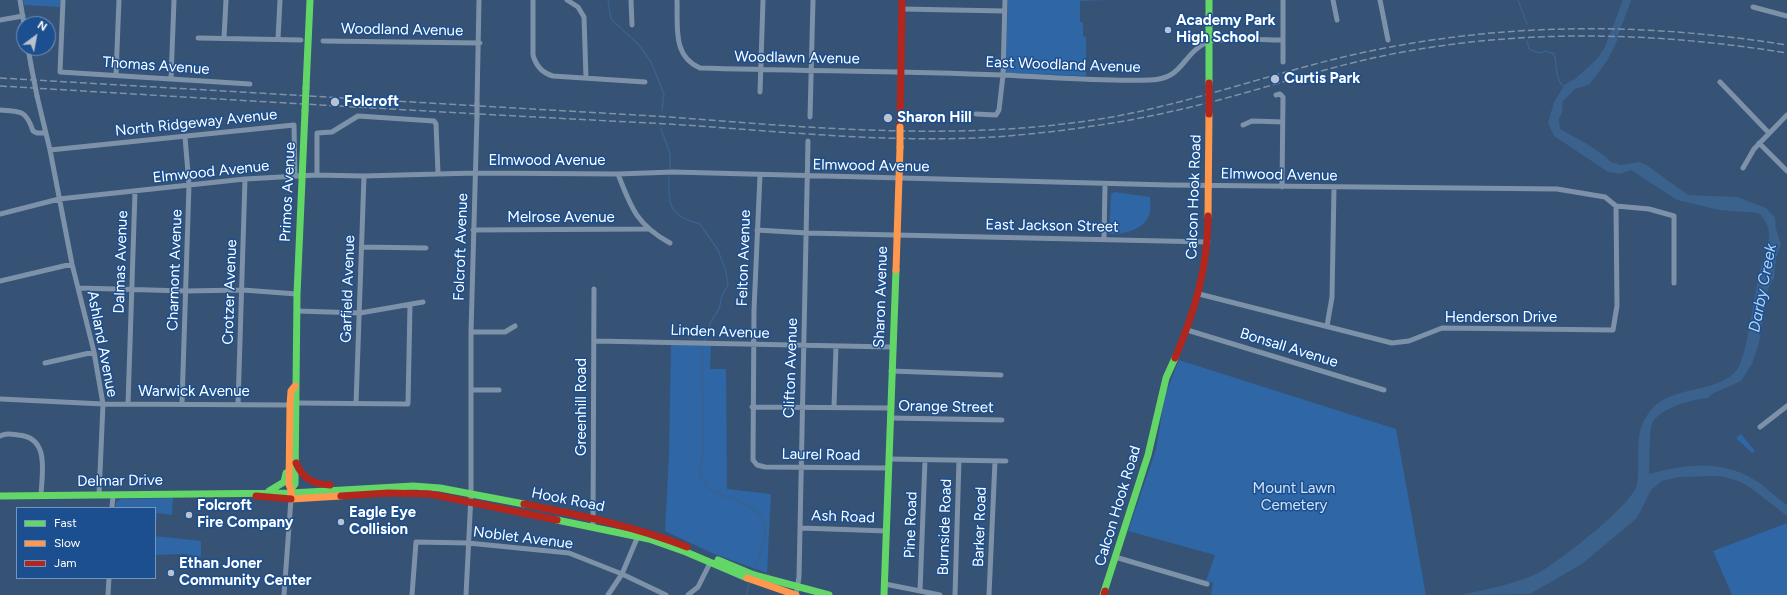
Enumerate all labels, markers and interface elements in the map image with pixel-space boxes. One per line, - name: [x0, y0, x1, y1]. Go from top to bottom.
- place label: Academy Park High School: [1176, 12, 1276, 47]
- north arrow: [16, 16, 56, 56]
- text: N: [35, 18, 49, 34]
- street label: Woodland Avenue: [341, 20, 463, 40]
- marker: Academy Park High School: [1163, 25, 1173, 35]
- street label: Woodlawn Avenue: [734, 48, 860, 68]
- street label: Thomas Avenue: [102, 53, 210, 79]
- street label: East Woodland Avenue: [985, 53, 1141, 77]
- place label: Curtis Park: [1284, 70, 1360, 88]
- marker: Curtis Park: [1269, 73, 1281, 85]
- place label: Folcroft: [344, 93, 399, 111]
- marker: Folcroft: [329, 96, 341, 108]
- street label: North Ridgeway Avenue: [114, 106, 278, 140]
- place label: Sharon Hill: [897, 109, 972, 127]
- marker: Sharon Hill: [882, 112, 894, 124]
- street label: Calcon Hook Road: [1183, 134, 1205, 260]
- street label: Primos Avenue: [276, 142, 300, 242]
- street label: Elmwood Avenue: [488, 152, 606, 170]
- street label: Elmwood Avenue: [812, 156, 930, 176]
- street label: Elmwood Avenue: [152, 157, 270, 187]
- street label: Elmwood Avenue: [1220, 165, 1338, 185]
- street label: Folcroft Avenue: [450, 193, 472, 301]
- street label: Charmont Avenue: [164, 209, 186, 331]
- street label: Melrose Avenue: [507, 209, 615, 227]
- street label: Felton Avenue: [733, 209, 755, 307]
- street label: Dalmas Avenue: [110, 210, 132, 314]
- street label: East Jackson Street: [985, 216, 1119, 236]
- street label: Garfield Avenue: [337, 235, 359, 343]
- street label: Crotzer Avenue: [219, 239, 241, 345]
- water label: Darby Creek: [1745, 242, 1781, 334]
- street label: Sharon Avenue: [870, 246, 892, 348]
- street label: Ashland Avenue: [83, 289, 121, 399]
- street label: Henderson Drive: [1445, 309, 1557, 327]
- street label: Clifton Avenue: [780, 318, 802, 418]
- street label: Linden Avenue: [670, 321, 770, 343]
- street label: Bonsall Avenue: [1238, 324, 1340, 372]
- street label: Greenhill Road: [573, 358, 591, 456]
- street label: Warwick Avenue: [138, 383, 250, 401]
- street label: Orange Street: [898, 397, 994, 417]
- street label: Calcon Hook Road: [1091, 444, 1145, 568]
- street label: Laurel Road: [782, 445, 860, 465]
- street label: Delmar Drive: [77, 471, 163, 491]
- street label: Burnside Road: [934, 478, 956, 576]
- park label: Mount Lawn Cemetery: [1253, 480, 1335, 515]
- street label: Hook Road: [530, 484, 606, 516]
- street label: Barker Road: [970, 486, 990, 568]
- street label: Pine Road: [901, 491, 921, 559]
- place label: Folcroft Fire Company: [197, 497, 293, 532]
- place label: Eagle Eye Collision: [349, 504, 416, 539]
- legend: [16, 507, 156, 579]
- street label: Ash Road: [811, 507, 875, 527]
- marker: Folcroft Fire Company: [184, 510, 194, 520]
- text: Fast: [54, 516, 77, 530]
- marker: Eagle Eye Collision: [336, 517, 346, 527]
- street label: Noblet Avenue: [472, 523, 574, 553]
- text: Slow: [54, 536, 80, 550]
- place label: Ethan Joner Community Center: [179, 555, 312, 590]
- text: Jam: [54, 556, 77, 570]
- marker: Ethan Joner Community Center: [166, 568, 176, 578]

